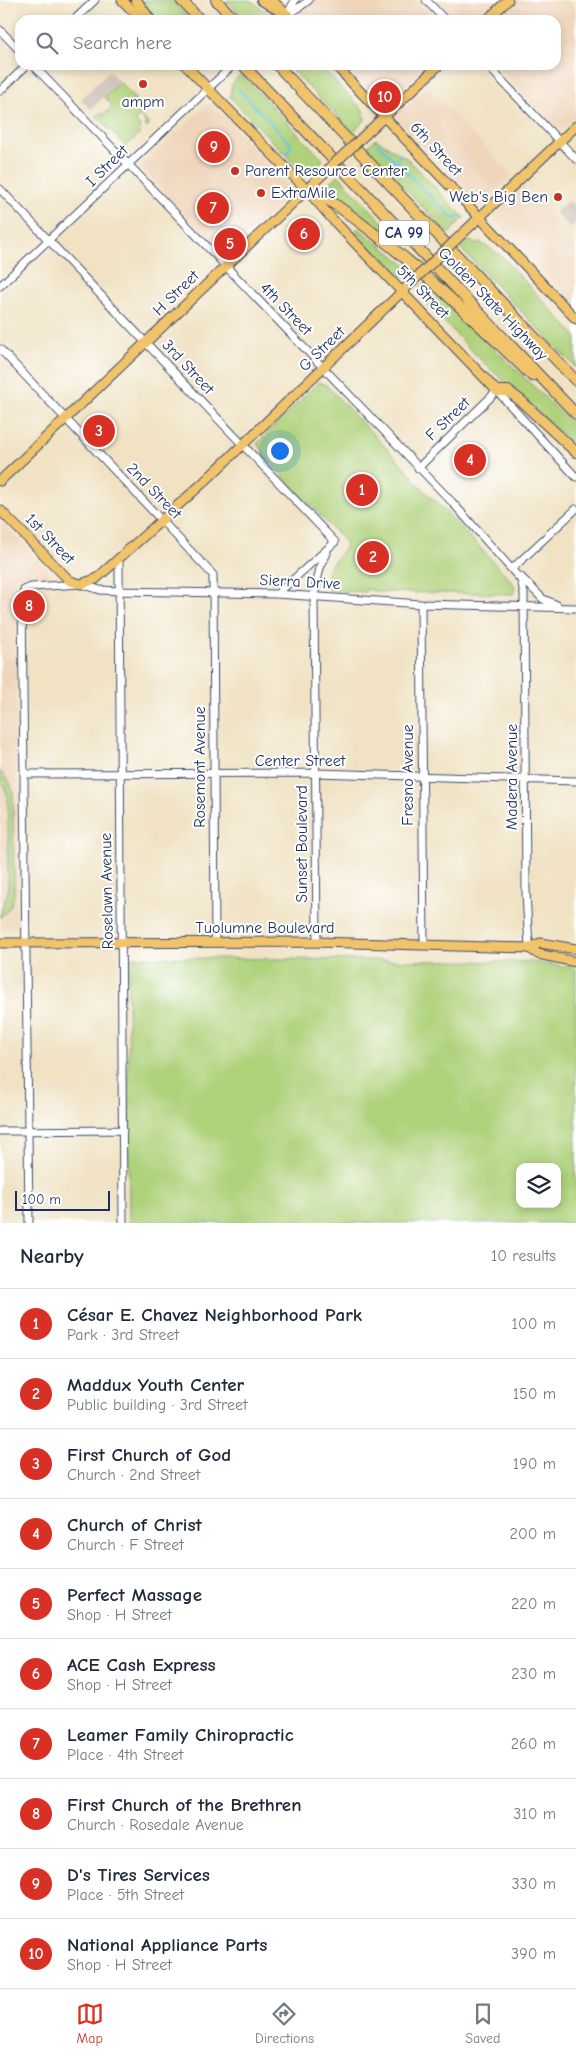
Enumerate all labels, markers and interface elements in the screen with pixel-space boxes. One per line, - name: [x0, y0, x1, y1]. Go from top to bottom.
- search box: [15, 15, 561, 70]
- icon: search: [33, 29, 61, 57]
- text: Search here: [73, 32, 172, 54]
- marker: ampm: [137, 78, 149, 90]
- pin: 10: [369, 78, 401, 116]
- place label: ampm: [121, 93, 165, 111]
- street label: 6th Street: [406, 118, 466, 180]
- pin: 9: [198, 128, 230, 166]
- street label: I Street: [82, 141, 132, 190]
- place label: Parent Resource Center: [245, 162, 408, 180]
- marker: Parent Resource Center: [229, 165, 241, 177]
- place label: ExtraMile: [271, 184, 336, 202]
- marker: ExtraMile: [255, 187, 267, 199]
- place label: Web's Big Ben: [449, 188, 548, 206]
- pin: 7: [197, 189, 229, 227]
- marker: Web's Big Ben: [552, 191, 564, 203]
- pin: 6: [288, 215, 320, 253]
- road number: CA 99: [379, 220, 429, 246]
- pin: 5: [214, 225, 246, 263]
- street label: Golden State Highway: [435, 244, 552, 365]
- street label: 5th Street: [393, 262, 453, 323]
- street label: H Street: [149, 266, 203, 319]
- street label: 4th Street: [256, 279, 316, 339]
- street label: G Street: [295, 322, 349, 375]
- street label: 3rd Street: [158, 336, 218, 398]
- street label: F Street: [422, 393, 474, 444]
- pin: 3: [83, 412, 115, 450]
- your location: [267, 438, 293, 464]
- pin: 4: [454, 441, 486, 479]
- street label: 2nd Street: [123, 459, 185, 523]
- pin: 1: [346, 471, 378, 509]
- street label: 1st Street: [22, 510, 79, 568]
- pin: 2: [357, 538, 389, 576]
- street label: Sierra Drive: [259, 571, 341, 593]
- pin: 8: [13, 587, 45, 625]
- street label: Rosemont Avenue: [191, 706, 209, 828]
- street label: Fresno Avenue: [399, 724, 417, 826]
- street label: Madera Avenue: [503, 724, 521, 830]
- street label: Center Street: [255, 752, 346, 770]
- street label: Sunset Boulevard: [293, 785, 311, 903]
- street label: Roselawn Avenue: [97, 833, 117, 949]
- street label: Tuolumne Boulevard: [195, 919, 335, 937]
- map controls: [516, 1163, 561, 1208]
- button: layers: [516, 1163, 561, 1208]
- scale bar: [15, 1188, 110, 1211]
- text: 100 m: [22, 1191, 61, 1208]
- text: Nearby: [20, 1244, 84, 1268]
- text: 10 results: [491, 1247, 556, 1265]
- text: César E. Chavez Neighborhood Park: [67, 1304, 362, 1326]
- text: 1: [33, 1315, 39, 1333]
- text: 100 m: [512, 1315, 556, 1333]
- text: Park · 3rd Street: [67, 1326, 179, 1344]
- text: Maddux Youth Center: [67, 1374, 244, 1396]
- text: 2: [32, 1385, 40, 1403]
- text: 150 m: [513, 1385, 556, 1403]
- text: Public building · 3rd Street: [67, 1396, 248, 1414]
- text: First Church of God: [67, 1444, 231, 1466]
- text: 3: [32, 1455, 40, 1473]
- text: 190 m: [513, 1455, 556, 1473]
- text: Church · 2nd Street: [67, 1466, 200, 1484]
- text: Church of Christ: [67, 1514, 202, 1536]
- text: 4: [32, 1525, 40, 1543]
- text: 200 m: [510, 1525, 556, 1543]
- text: Church · F Street: [67, 1536, 184, 1554]
- text: Perfect Massage: [67, 1584, 202, 1606]
- text: 5: [32, 1595, 40, 1613]
- text: 220 m: [511, 1595, 556, 1613]
- text: Shop · H Street: [67, 1606, 172, 1624]
- text: ACE Cash Express: [67, 1654, 216, 1676]
- text: 6: [32, 1665, 40, 1683]
- text: 230 m: [511, 1665, 556, 1683]
- text: Shop · H Street: [67, 1676, 172, 1694]
- text: Leamer Family Chiropractic: [67, 1724, 294, 1746]
- text: 7: [32, 1735, 40, 1753]
- text: 260 m: [511, 1735, 556, 1753]
- text: Place · 4th Street: [67, 1746, 183, 1764]
- text: First Church of the Brethren: [67, 1794, 301, 1816]
- text: 8: [32, 1805, 40, 1823]
- text: 310 m: [513, 1805, 556, 1823]
- text: Church · Rosedale Avenue: [67, 1816, 244, 1834]
- text: D's Tires Services: [67, 1864, 210, 1886]
- text: 9: [32, 1875, 40, 1893]
- text: 330 m: [511, 1875, 556, 1893]
- text: Place · 5th Street: [67, 1886, 184, 1904]
- text: National Appliance Parts: [67, 1934, 267, 1956]
- text: 10: [28, 1945, 44, 1963]
- text: 390 m: [511, 1945, 556, 1963]
- text: Shop · H Street: [67, 1956, 172, 1974]
- tab: Map: [76, 2000, 104, 2047]
- tab: Directions: [255, 2000, 314, 2047]
- tab: Saved: [465, 2000, 500, 2047]

